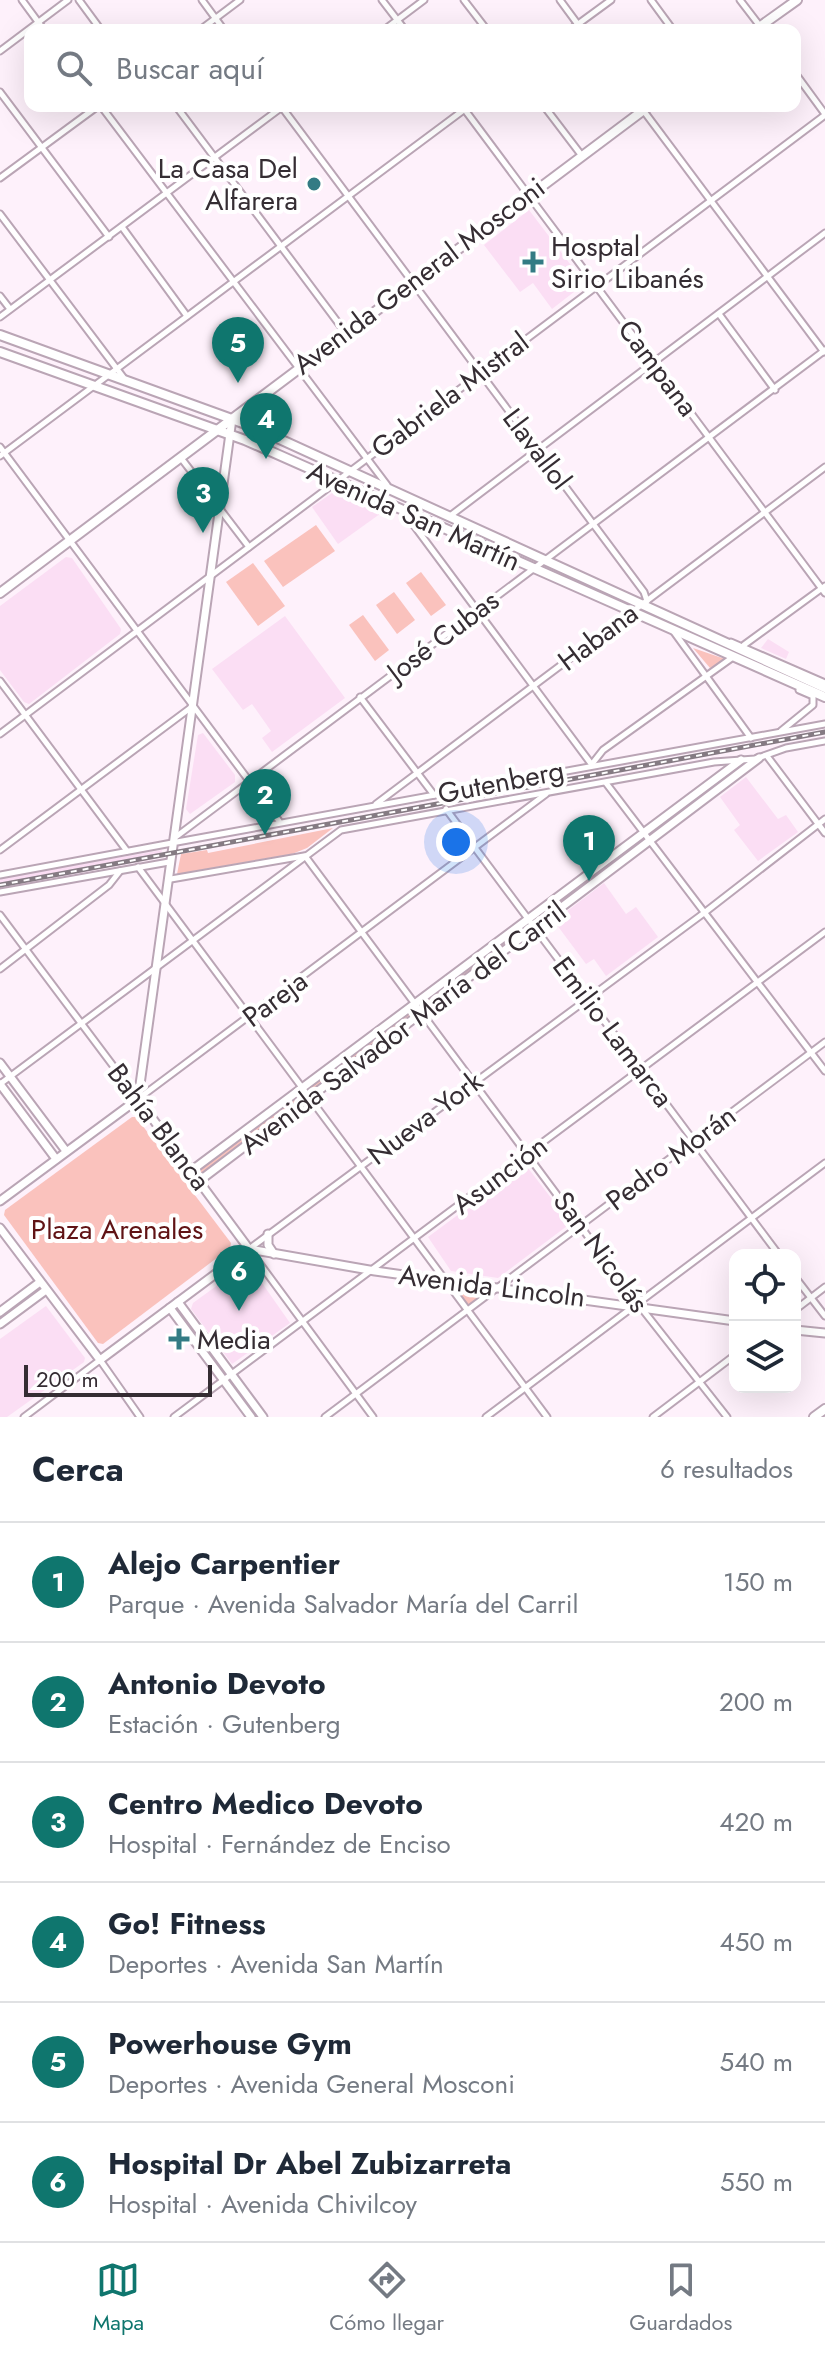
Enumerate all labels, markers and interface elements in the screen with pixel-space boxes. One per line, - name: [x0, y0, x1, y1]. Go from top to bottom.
- search box: [24, 24, 801, 112]
- icon: search: [52, 46, 96, 90]
- text: Buscar aquí: [116, 47, 264, 90]
- place label: La Casa Del Alfarera: [158, 148, 298, 221]
- street label: Avenida General Mosconi: [284, 167, 554, 385]
- marker: La Casa Del Alfarera: [305, 175, 323, 193]
- place label: Hosptal Sirio Libanés: [551, 226, 704, 299]
- marker: Hosptal Sirio Libanés: [522, 251, 544, 273]
- street label: Campana: [608, 311, 708, 425]
- pin: 5: [212, 317, 264, 383]
- street label: Gabriela Mistral: [363, 322, 537, 468]
- pin: 4: [240, 393, 292, 459]
- street label: Llavallol: [493, 400, 581, 498]
- street label: Avenida San Martín: [301, 451, 527, 581]
- pin: 3: [177, 467, 229, 533]
- street label: José Cubas: [375, 580, 508, 694]
- street label: Habana: [549, 593, 647, 681]
- street label: Gutenberg: [434, 750, 568, 814]
- pin: 2: [239, 769, 291, 835]
- pin: 1: [563, 815, 615, 881]
- your location: [436, 822, 476, 862]
- street label: Avenida Salvador María del Carril: [231, 892, 575, 1164]
- street label: Emilio Lamarca: [543, 948, 683, 1116]
- street label: Pareja: [234, 961, 316, 1037]
- street label: Bahía Blanca: [97, 1055, 221, 1199]
- street label: Nueva York: [359, 1061, 492, 1175]
- street label: Pedro Morán: [597, 1095, 745, 1221]
- street label: Asunción: [444, 1126, 556, 1224]
- street label: San Nicolás: [543, 1183, 659, 1321]
- park label: Plaza Arenales: [31, 1209, 203, 1250]
- pin: 6: [213, 1245, 265, 1311]
- map controls: [729, 1249, 801, 1393]
- button: locate: [729, 1249, 801, 1321]
- street label: Avenida Lincoln: [396, 1254, 588, 1318]
- place label: Media: [197, 1319, 271, 1360]
- button: layers: [729, 1321, 801, 1393]
- marker: Media: [168, 1328, 190, 1350]
- scale bar: [24, 1361, 212, 1397]
- text: 200 m: [36, 1363, 99, 1395]
- text: Cerca: [32, 1445, 124, 1494]
- text: 6 resultados: [660, 1450, 793, 1488]
- text: Alejo Carpentier: [108, 1542, 340, 1585]
- text: 1: [51, 1563, 65, 1601]
- text: 150 m: [723, 1563, 793, 1601]
- text: Parque · Avenida Salvador María del Carril: [108, 1585, 578, 1623]
- text: Antonio Devoto: [108, 1662, 326, 1705]
- text: 2: [49, 1683, 67, 1721]
- text: 200 m: [719, 1683, 793, 1721]
- text: Estación · Gutenberg: [108, 1705, 341, 1743]
- text: Centro Medico Devoto: [108, 1782, 423, 1825]
- text: 3: [50, 1803, 66, 1841]
- text: 420 m: [719, 1803, 793, 1841]
- text: Hospital · Fernández de Enciso: [108, 1825, 451, 1863]
- text: Go! Fitness: [108, 1902, 266, 1945]
- text: 4: [49, 1923, 67, 1961]
- text: 450 m: [719, 1923, 793, 1961]
- text: Deportes · Avenida San Martín: [108, 1945, 444, 1983]
- text: Powerhouse Gym: [108, 2022, 352, 2065]
- text: 5: [50, 2043, 66, 2081]
- text: 540 m: [719, 2043, 793, 2081]
- text: Deportes · Avenida General Mosconi: [108, 2065, 515, 2103]
- text: Hospital Dr Abel Zubizarreta: [108, 2142, 511, 2185]
- text: 6: [49, 2163, 67, 2201]
- text: 550 m: [720, 2163, 793, 2201]
- text: Hospital · Avenida Chivilcoy: [108, 2185, 417, 2223]
- tab: Mapa: [93, 2258, 144, 2338]
- tab: Cómo llegar: [329, 2258, 444, 2338]
- tab: Guardados: [629, 2258, 732, 2338]

